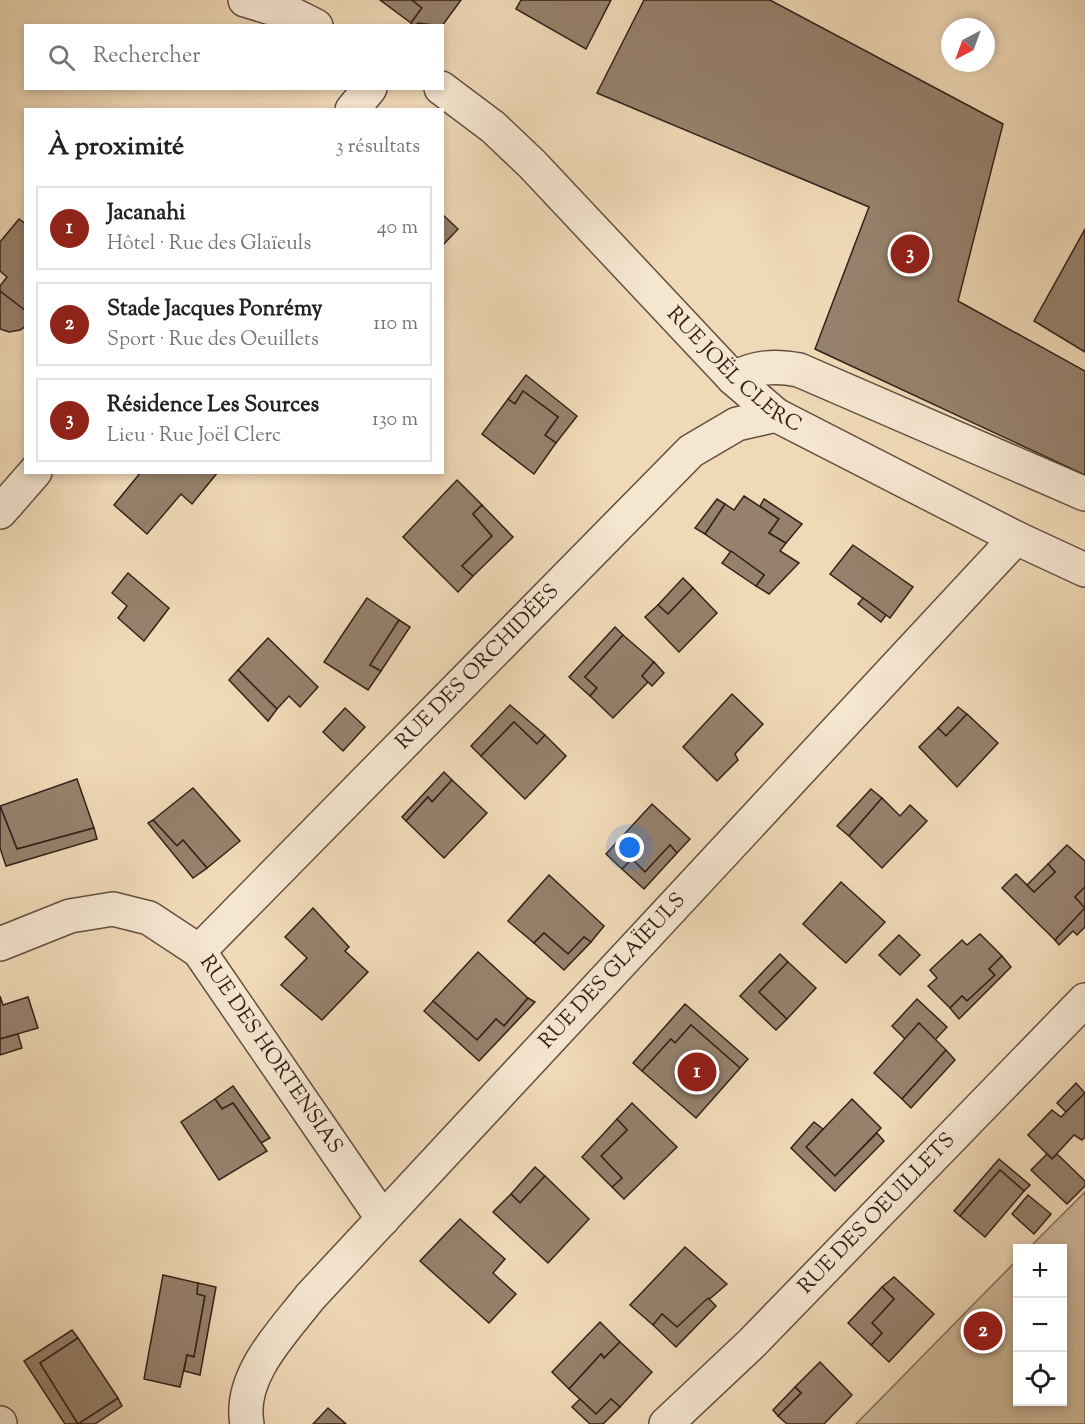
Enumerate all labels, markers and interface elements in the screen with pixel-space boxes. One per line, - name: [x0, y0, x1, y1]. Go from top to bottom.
- north arrow: [941, 18, 995, 72]
- search box: [24, 24, 444, 90]
- icon: search: [45, 41, 78, 74]
- text: Rechercher: [93, 41, 200, 73]
- text: À proximité: [48, 129, 184, 166]
- text: 3 résultats: [336, 133, 420, 162]
- text: Jacanahi: [107, 198, 186, 230]
- text: 1: [66, 214, 73, 243]
- text: 40 m: [377, 214, 418, 243]
- text: Hôtel · Rue des Glaïeuls: [107, 230, 311, 259]
- pin: 3: [890, 232, 930, 276]
- text: Stade Jacques Ponrémy: [107, 294, 322, 326]
- street label: RUE JOËL CLERC: [659, 300, 807, 441]
- text: 2: [65, 310, 74, 339]
- text: 110 m: [373, 310, 418, 339]
- text: Sport · Rue des Oeuillets: [107, 326, 319, 355]
- text: Résidence Les Sources: [107, 390, 319, 422]
- text: 3: [65, 406, 74, 435]
- text: 130 m: [372, 406, 418, 435]
- text: Lieu · Rue Joël Clerc: [107, 422, 281, 451]
- street label: RUE DES ORCHIDÉES: [390, 578, 567, 757]
- your location: [615, 833, 644, 862]
- street label: RUE DES GLAÏEULS: [533, 887, 693, 1056]
- street label: RUE DES HORTENSIAS: [191, 949, 349, 1160]
- pin: 1: [678, 1050, 716, 1094]
- street label: RUE DES OEUILLETS: [792, 1127, 963, 1301]
- map controls: [1013, 1244, 1067, 1406]
- button: +: [1013, 1244, 1067, 1298]
- button: −: [1013, 1298, 1067, 1352]
- pin: 2: [964, 1308, 1002, 1354]
- button: locate: [1013, 1352, 1067, 1406]

